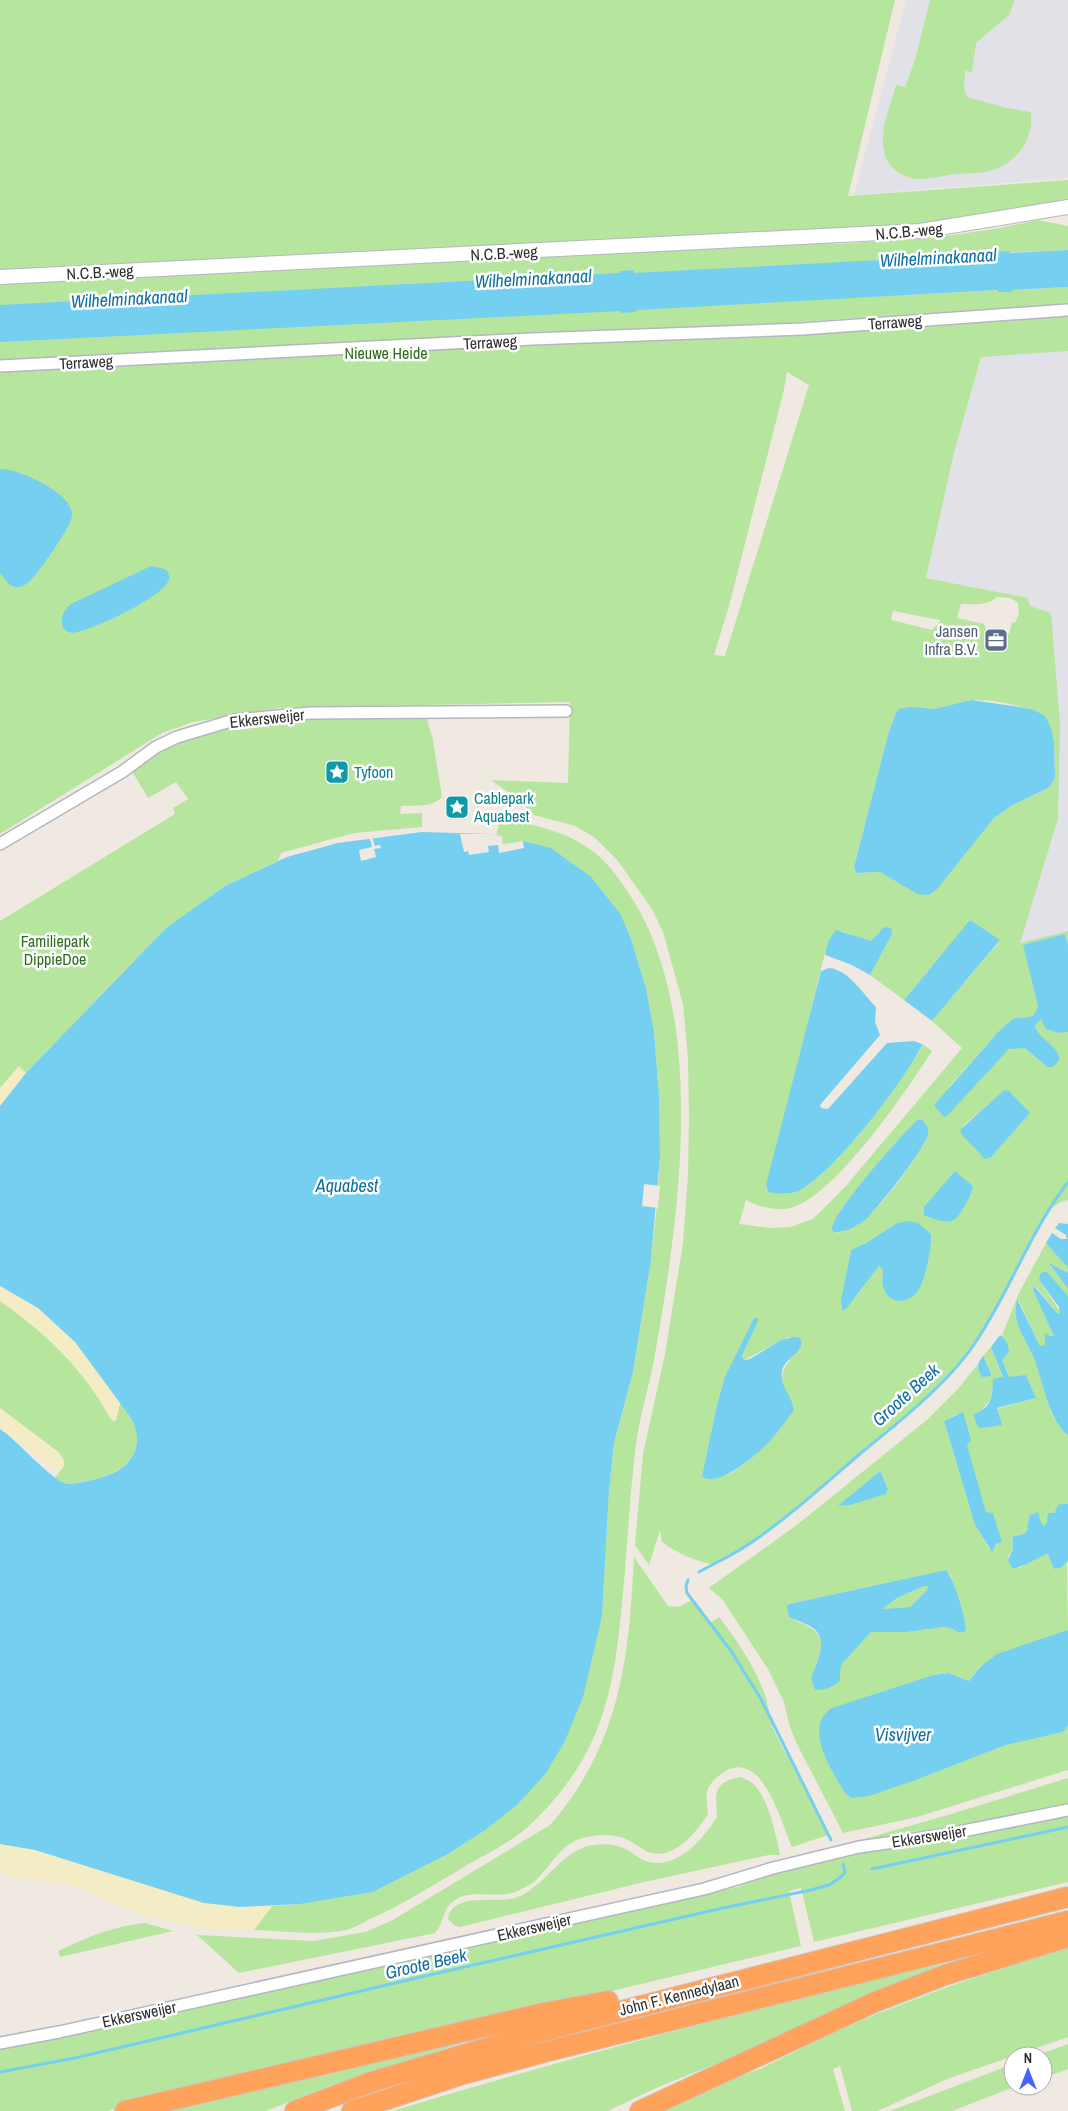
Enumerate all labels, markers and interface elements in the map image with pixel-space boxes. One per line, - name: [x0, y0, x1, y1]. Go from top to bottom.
- street label: N.C.B.-weg: [875, 217, 944, 245]
- street label: N.C.B.-weg: [470, 240, 539, 266]
- water label: Wilhelminakanaal: [879, 242, 998, 273]
- street label: N.C.B.-weg: [66, 259, 135, 285]
- water label: Wilhelminakanaal: [474, 263, 593, 294]
- water label: Wilhelminakanaal: [70, 283, 189, 314]
- street label: Terraweg: [867, 309, 923, 335]
- street label: Terraweg: [462, 330, 518, 354]
- park label: Nieuwe Heide: [344, 342, 428, 364]
- street label: Terraweg: [58, 350, 114, 374]
- place label: Jansen Infra B.V.: [924, 620, 978, 660]
- office icon: Jansen Infra B.V.: [983, 627, 1009, 653]
- street label: Ekkersweijer: [229, 703, 306, 733]
- place icon: Tyfoon: [324, 759, 350, 785]
- place label: Tyfoon: [354, 761, 393, 783]
- place label: Cablepark Aquabest: [473, 787, 534, 827]
- place icon: Cablepark Aquabest: [444, 794, 470, 820]
- park label: Familiepark DippieDoe: [21, 930, 90, 970]
- water label: Aquabest: [315, 1173, 379, 1198]
- water label: Groote Beek: [867, 1357, 945, 1432]
- water label: Visvijver: [875, 1722, 932, 1747]
- street label: Ekkersweijer: [890, 1819, 968, 1853]
- street label: Ekkersweijer: [495, 1908, 574, 1946]
- water label: Groote Beek: [383, 1942, 470, 1985]
- street label: John F. Kennedylaan: [617, 1970, 741, 2020]
- street label: Ekkersweijer: [100, 1995, 179, 2033]
- north arrow: [1003, 2046, 1053, 2096]
- text: N: [1024, 2049, 1032, 2067]

